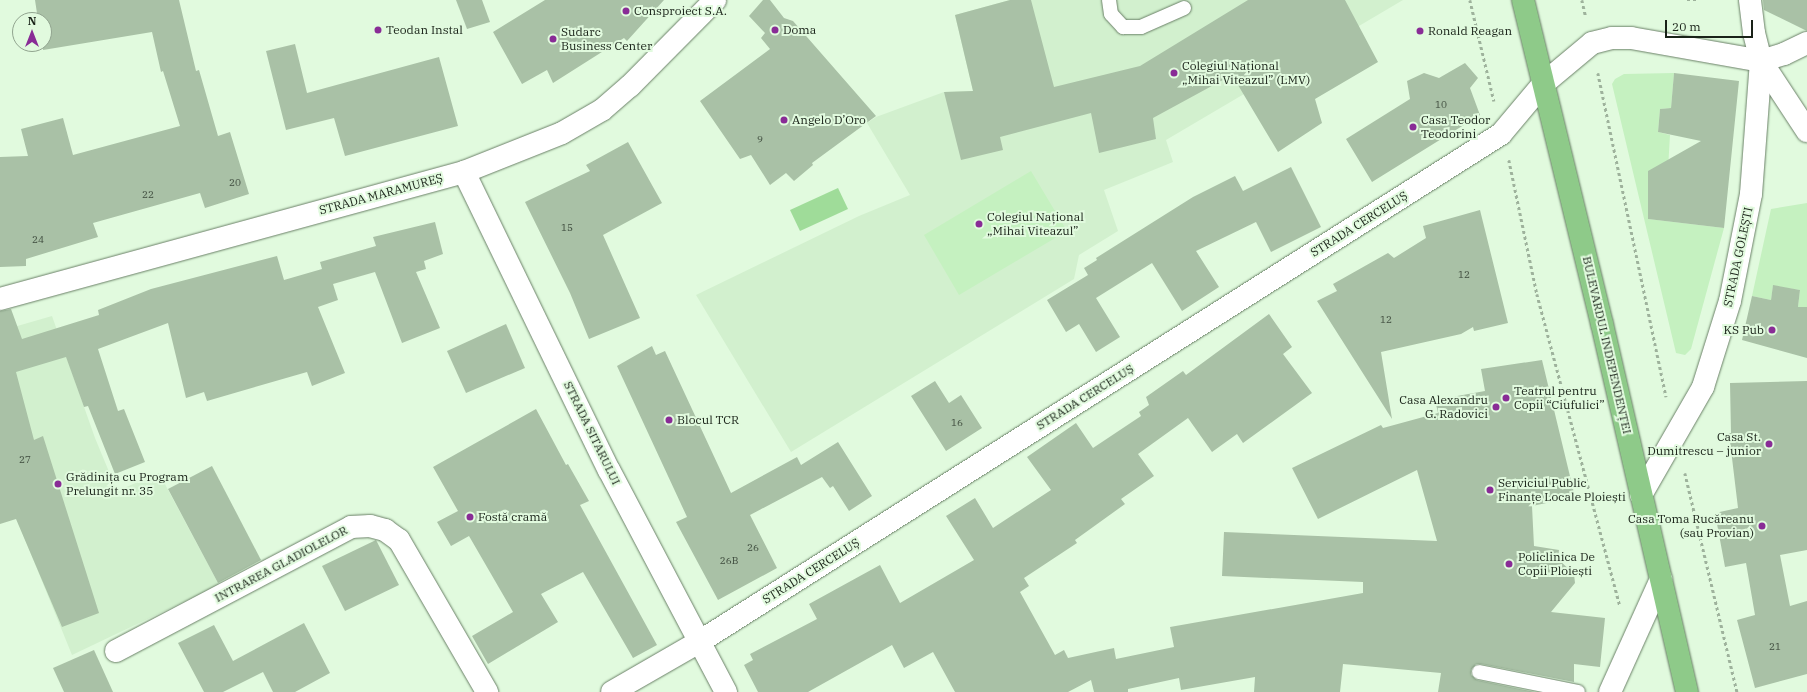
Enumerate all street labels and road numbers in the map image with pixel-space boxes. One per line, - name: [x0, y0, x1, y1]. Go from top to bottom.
- street label: STRADA MARAMUREȘ: [318, 171, 444, 217]
- street label: STRADA CERCELUȘ: [1308, 188, 1410, 260]
- street label: STRADA GOLEȘTI: [1720, 206, 1756, 308]
- street label: BULEVARDUL INDEPENDENȚEI: [1580, 255, 1634, 435]
- street label: STRADA CERCELUȘ: [1034, 361, 1136, 433]
- street label: STRADA SITARULUI: [561, 379, 623, 487]
- street label: INTRAREA GLADIOLELOR: [212, 523, 350, 605]
- street label: STRADA CERCELUȘ: [760, 535, 862, 607]

